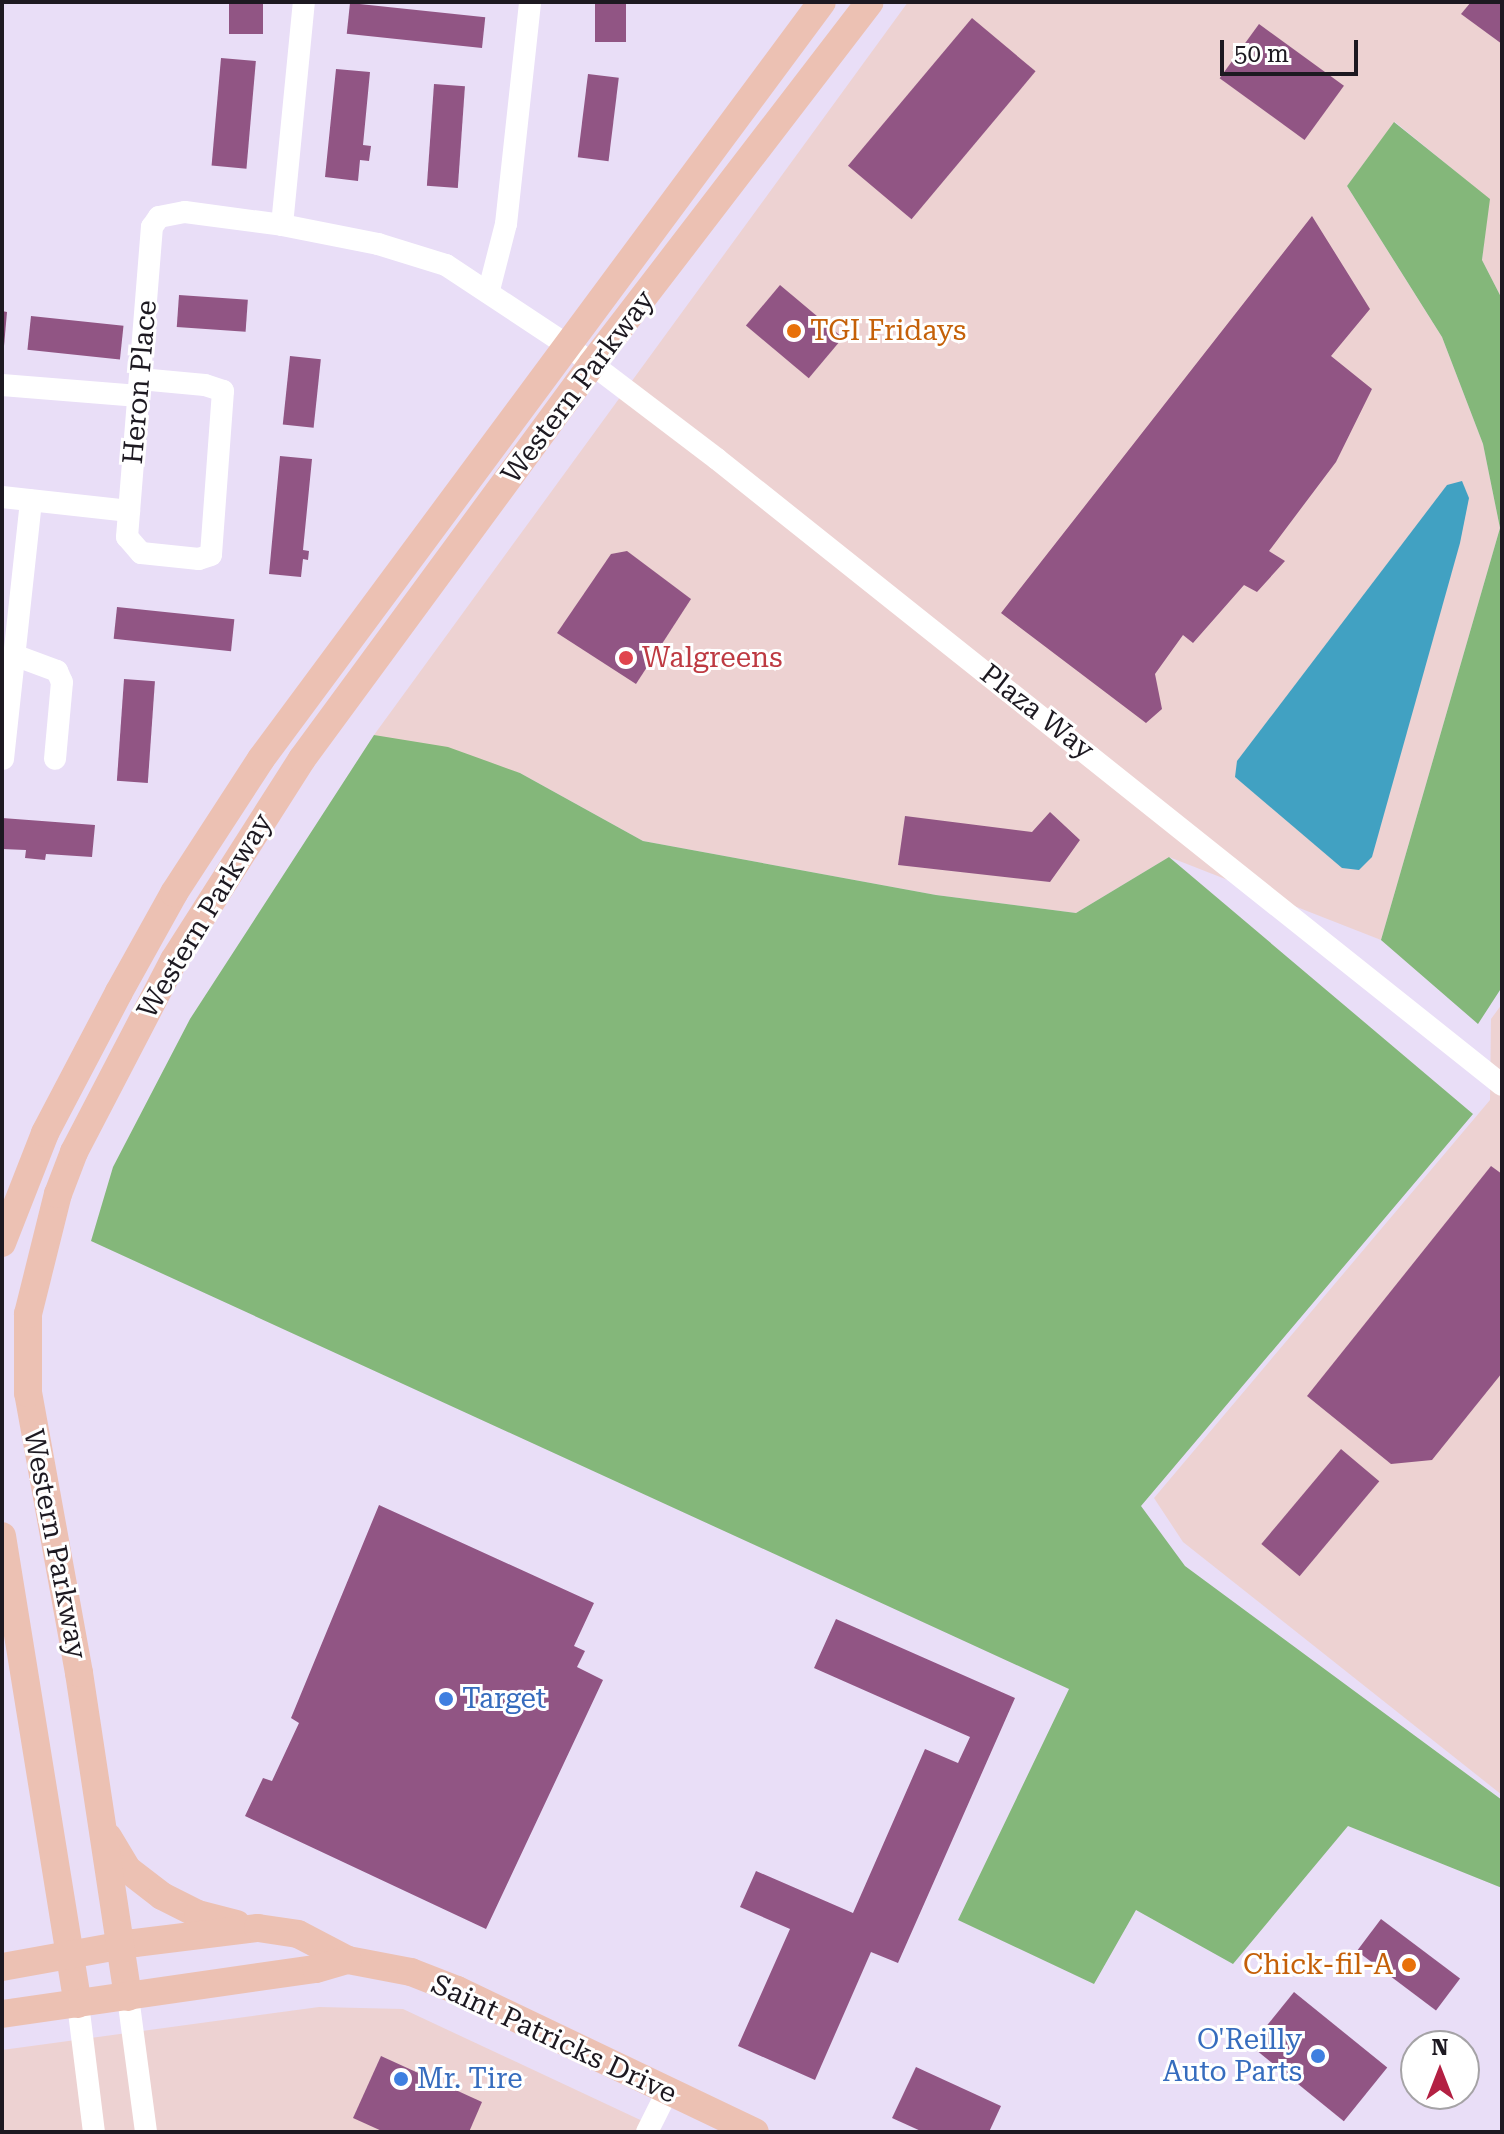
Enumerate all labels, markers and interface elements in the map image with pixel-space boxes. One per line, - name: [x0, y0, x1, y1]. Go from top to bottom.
- scale bar: [1224, 24, 1362, 74]
- text: 50 m: [1234, 40, 1289, 68]
- street label: Western Parkway: [494, 284, 662, 490]
- street label: Heron Place: [116, 299, 164, 465]
- place label: TGI Fridays: [810, 314, 966, 348]
- marker: TGI Fridays: [785, 322, 803, 340]
- place label: Walgreens: [642, 641, 782, 675]
- marker: Walgreens: [617, 649, 635, 667]
- street label: Plaza Way: [973, 657, 1101, 767]
- street label: Western Parkway: [131, 807, 279, 1025]
- street label: Western Parkway: [16, 1426, 94, 1662]
- place label: Target: [462, 1682, 546, 1716]
- marker: Target: [437, 1690, 455, 1708]
- place label: Chick-fil-A: [1243, 1948, 1393, 1982]
- marker: Chick-fil-A: [1400, 1956, 1418, 1974]
- street label: Saint Patricks Drive: [426, 1967, 682, 2111]
- place label: O'Reilly Auto Parts: [1163, 2023, 1302, 2089]
- north arrow: [1400, 2030, 1480, 2110]
- text: N: [1432, 2035, 1448, 2060]
- marker: O'Reilly Auto Parts: [1309, 2047, 1327, 2065]
- place label: Mr. Tire: [417, 2062, 523, 2096]
- marker: Mr. Tire: [392, 2070, 410, 2088]

